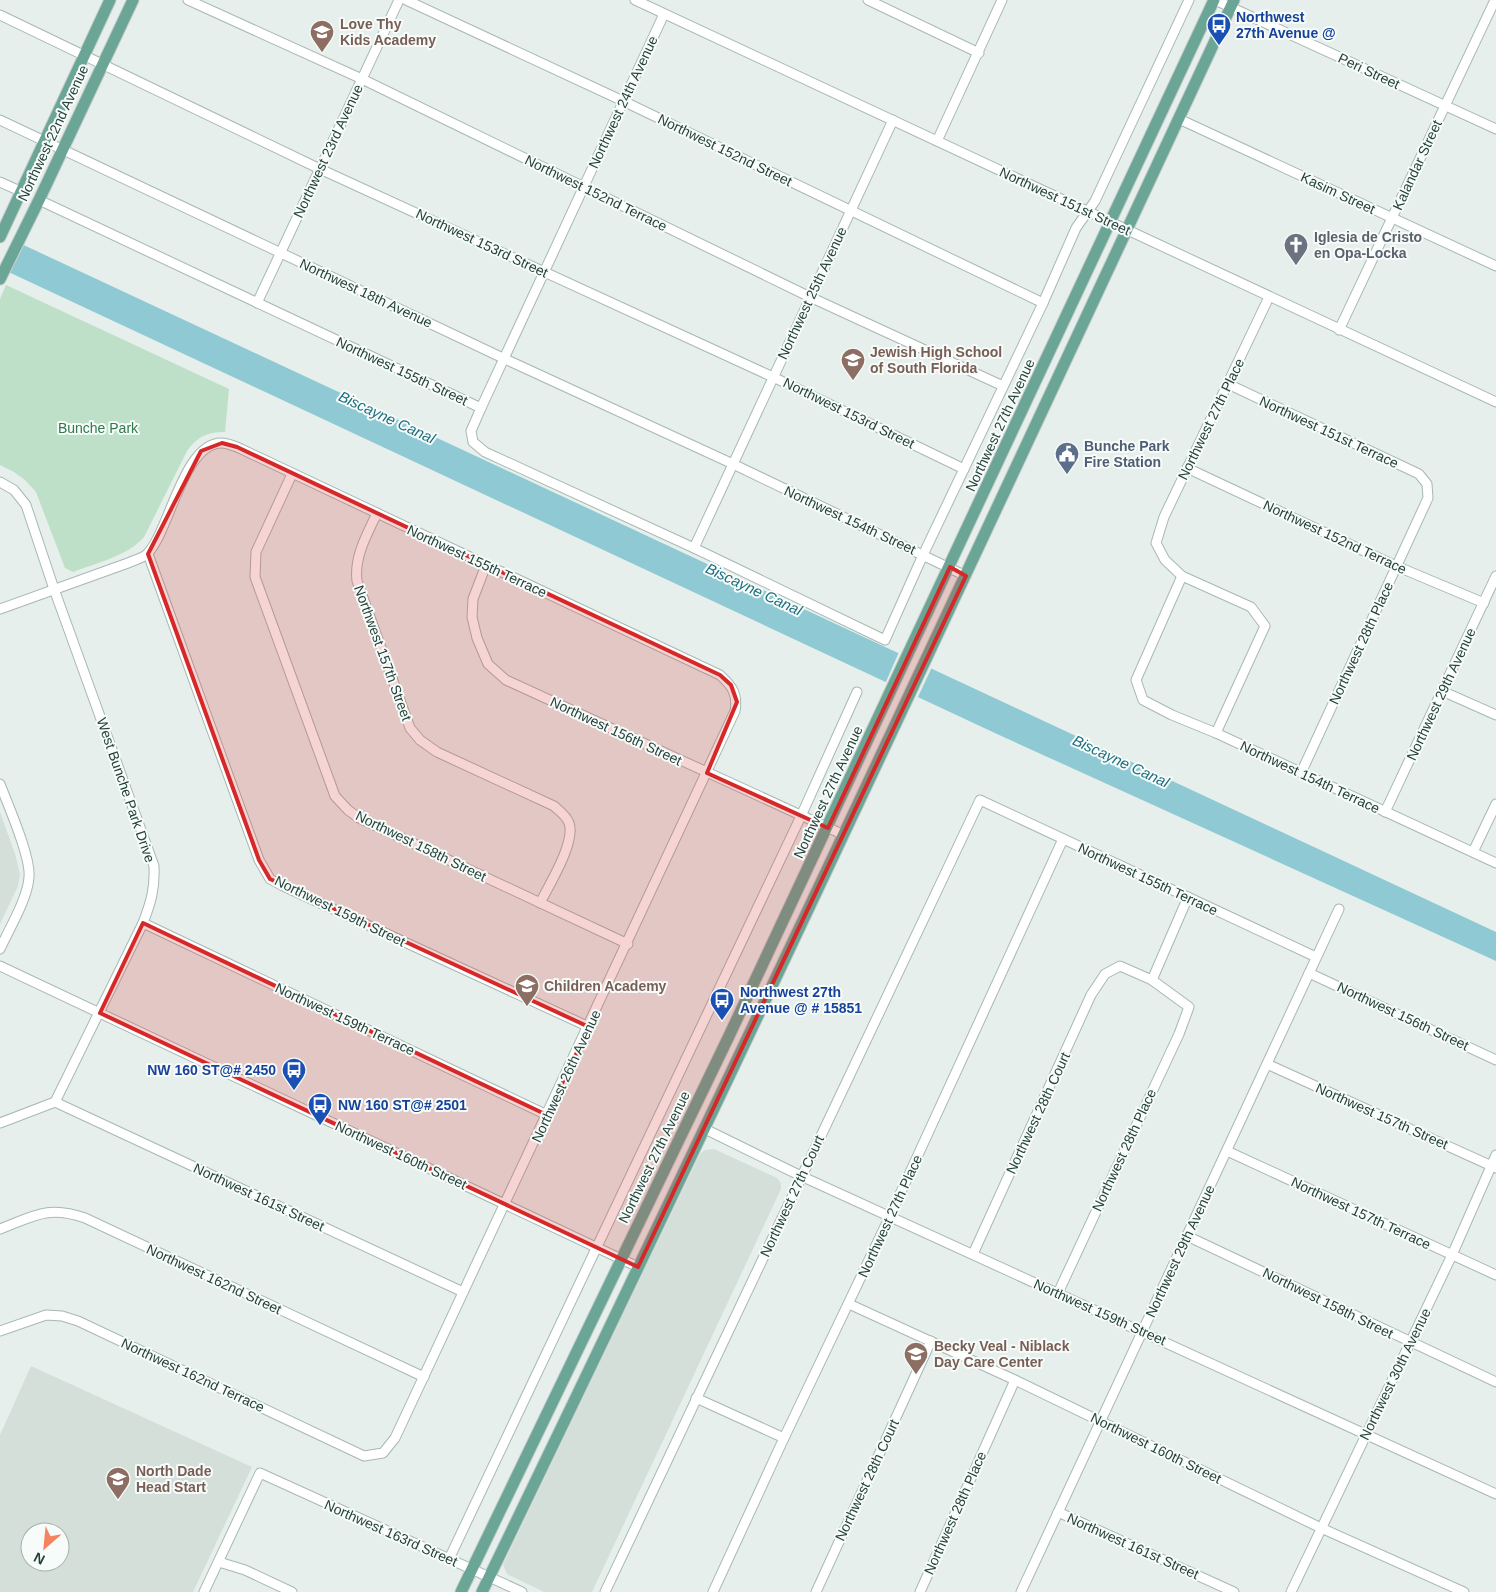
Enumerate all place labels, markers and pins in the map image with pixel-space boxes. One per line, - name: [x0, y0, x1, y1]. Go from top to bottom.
- place label: Northwest 27th Avenue @: [1236, 9, 1336, 41]
- bus stop icon: Northwest 27th Avenue @: [1206, 12, 1232, 46]
- place label: Love Thy Kids Academy: [340, 16, 436, 48]
- school or university icon: Love Thy Kids Academy: [309, 19, 335, 53]
- place label: Iglesia de Cristo en Opa-Locka: [1314, 229, 1422, 261]
- church icon: Iglesia de Cristo en Opa-Locka: [1283, 232, 1309, 266]
- place label: Jewish High School of South Florida: [870, 344, 1002, 376]
- school or university icon: Jewish High School of South Florida: [840, 347, 866, 381]
- place label: Bunche Park Fire Station: [1084, 438, 1170, 470]
- public building icon: Bunche Park Fire Station: [1054, 441, 1080, 475]
- school or university icon: Children Academy: [514, 973, 540, 1007]
- place label: Children Academy: [544, 978, 667, 994]
- place label: Northwest 27th Avenue @ # 15851: [740, 984, 862, 1016]
- bus stop icon: Northwest 27th Avenue @ # 15851: [709, 987, 735, 1021]
- bus stop icon: NW 160 ST@# 2450: [281, 1057, 307, 1091]
- place label: NW 160 ST@# 2450: [147, 1062, 276, 1078]
- bus stop icon: NW 160 ST@# 2501: [307, 1092, 333, 1126]
- place label: NW 160 ST@# 2501: [338, 1097, 467, 1113]
- place label: Becky Veal - Niblack Day Care Center: [934, 1338, 1070, 1370]
- school or university icon: Becky Veal - Niblack Day Care Center: [903, 1341, 929, 1375]
- place label: North Dade Head Start: [136, 1463, 212, 1495]
- school or university icon: North Dade Head Start: [105, 1466, 131, 1500]

